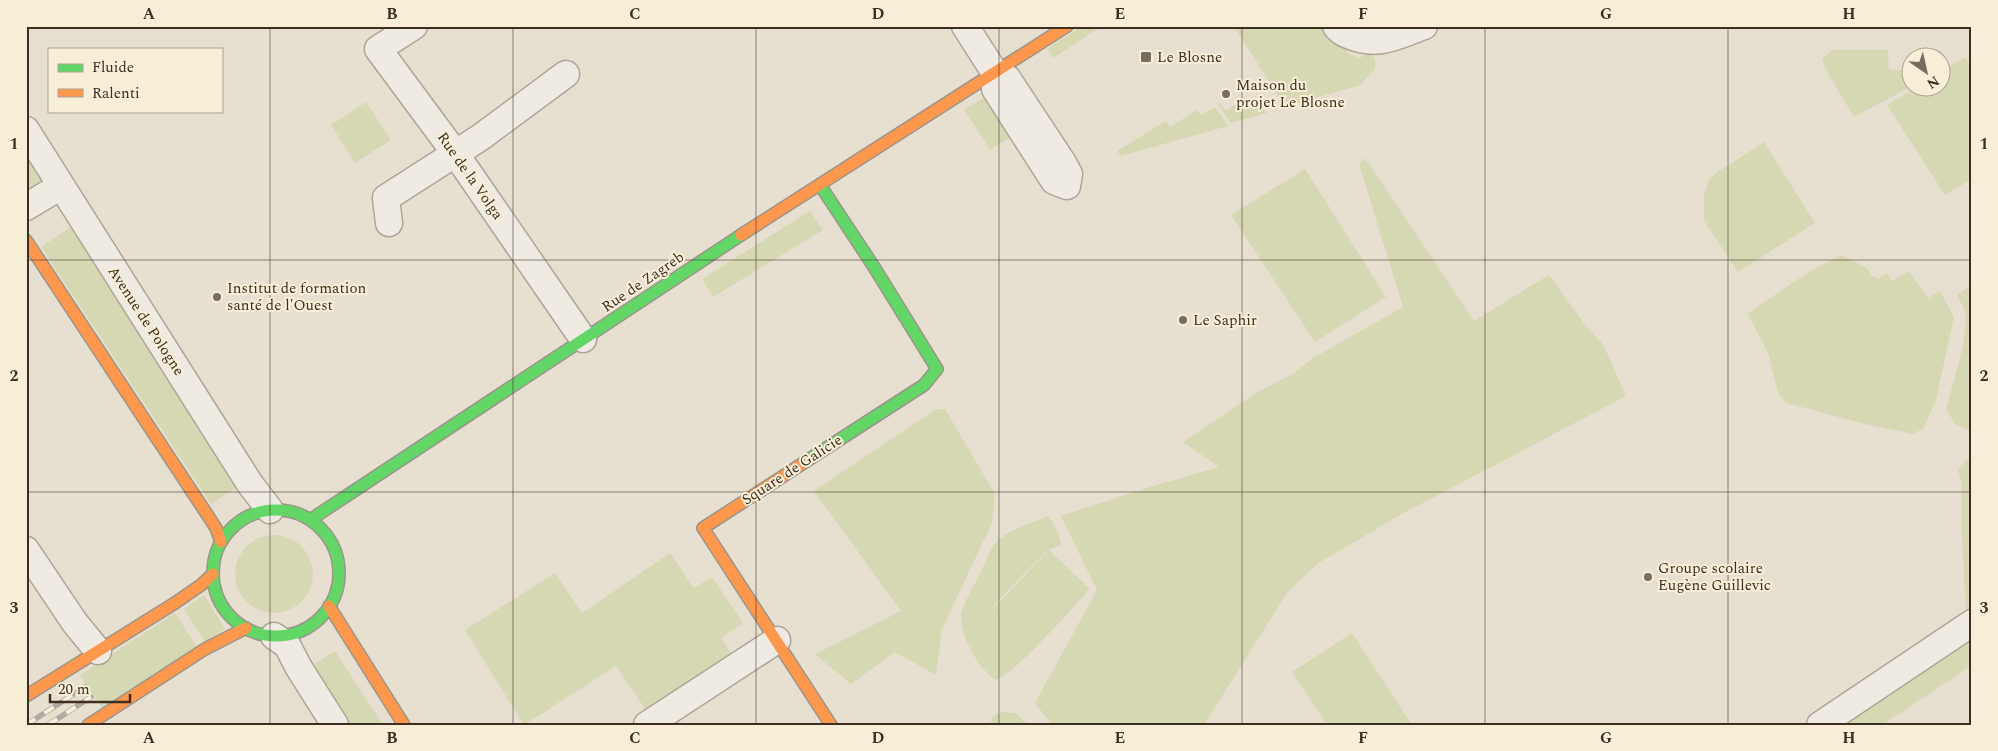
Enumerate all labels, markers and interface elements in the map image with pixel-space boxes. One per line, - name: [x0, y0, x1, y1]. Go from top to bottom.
- text: A: [143, 2, 156, 26]
- text: B: [386, 2, 398, 26]
- text: C: [629, 2, 641, 26]
- text: D: [872, 2, 885, 26]
- text: E: [1115, 2, 1125, 26]
- text: F: [1358, 2, 1368, 26]
- text: G: [1600, 2, 1612, 26]
- text: H: [1842, 2, 1856, 26]
- place label: Le Blosne: [1157, 46, 1222, 69]
- legend: [48, 48, 222, 112]
- north arrow: [1900, 48, 1950, 98]
- marker: Le Blosne: [1139, 50, 1153, 64]
- text: Fluide: [92, 56, 134, 79]
- text: N: [1922, 70, 1944, 94]
- place label: Maison du projet Le Blosne: [1236, 74, 1345, 114]
- text: Ralenti: [92, 82, 140, 105]
- marker: Maison du projet Le Blosne: [1220, 88, 1232, 100]
- street label: Rue de la Volga: [431, 127, 509, 225]
- text: 1: [10, 132, 18, 156]
- text: 1: [1980, 132, 1988, 156]
- street label: Rue de Zagreb: [597, 246, 689, 318]
- street label: Avenue de Pologne: [102, 262, 190, 380]
- place label: Institut de formation santé de l'Ouest: [227, 277, 367, 317]
- marker: Institut de formation santé de l'Ouest: [211, 291, 223, 303]
- place label: Le Saphir: [1193, 309, 1257, 332]
- marker: Le Saphir: [1177, 314, 1189, 326]
- text: 2: [10, 364, 19, 388]
- text: 2: [1980, 364, 1989, 388]
- street label: Square de Galicie: [737, 429, 847, 511]
- place label: Groupe scolaire Eugène Guillevic: [1658, 557, 1771, 597]
- marker: Groupe scolaire Eugène Guillevic: [1642, 571, 1654, 583]
- text: 3: [10, 596, 19, 620]
- text: 3: [1980, 596, 1989, 620]
- scale bar: [50, 671, 130, 703]
- text: 20 m: [58, 678, 90, 701]
- text: A: [143, 726, 156, 750]
- text: B: [386, 726, 398, 750]
- text: C: [629, 726, 641, 750]
- text: D: [872, 726, 885, 750]
- text: E: [1115, 726, 1125, 750]
- text: F: [1358, 726, 1368, 750]
- text: G: [1600, 726, 1612, 750]
- text: H: [1842, 726, 1856, 750]

